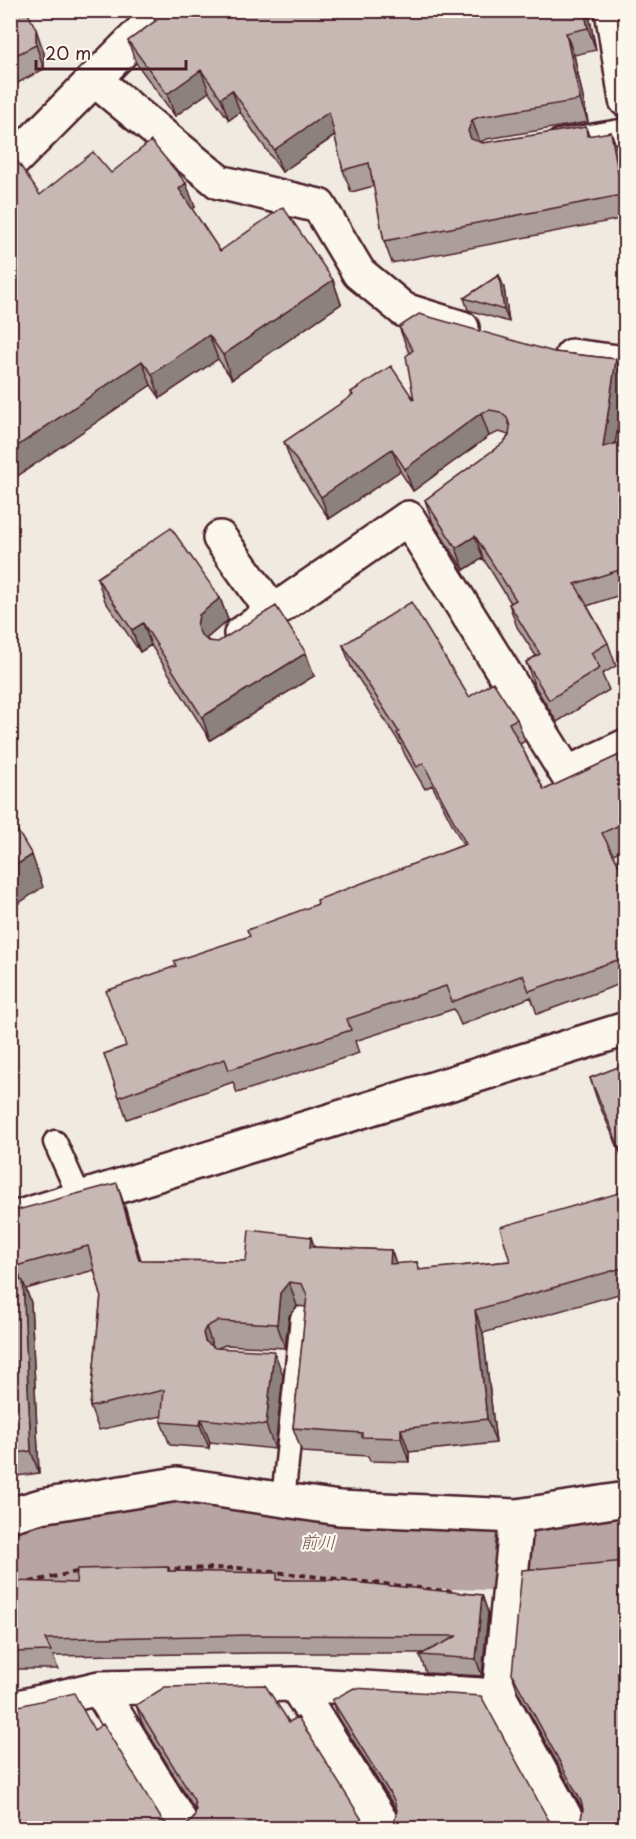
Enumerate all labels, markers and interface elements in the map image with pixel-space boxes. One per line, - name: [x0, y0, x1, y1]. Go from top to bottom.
- scale bar: [36, 33, 186, 71]
- text: 20 m: [45, 39, 91, 66]
- water label: 前川: [300, 1527, 336, 1555]

